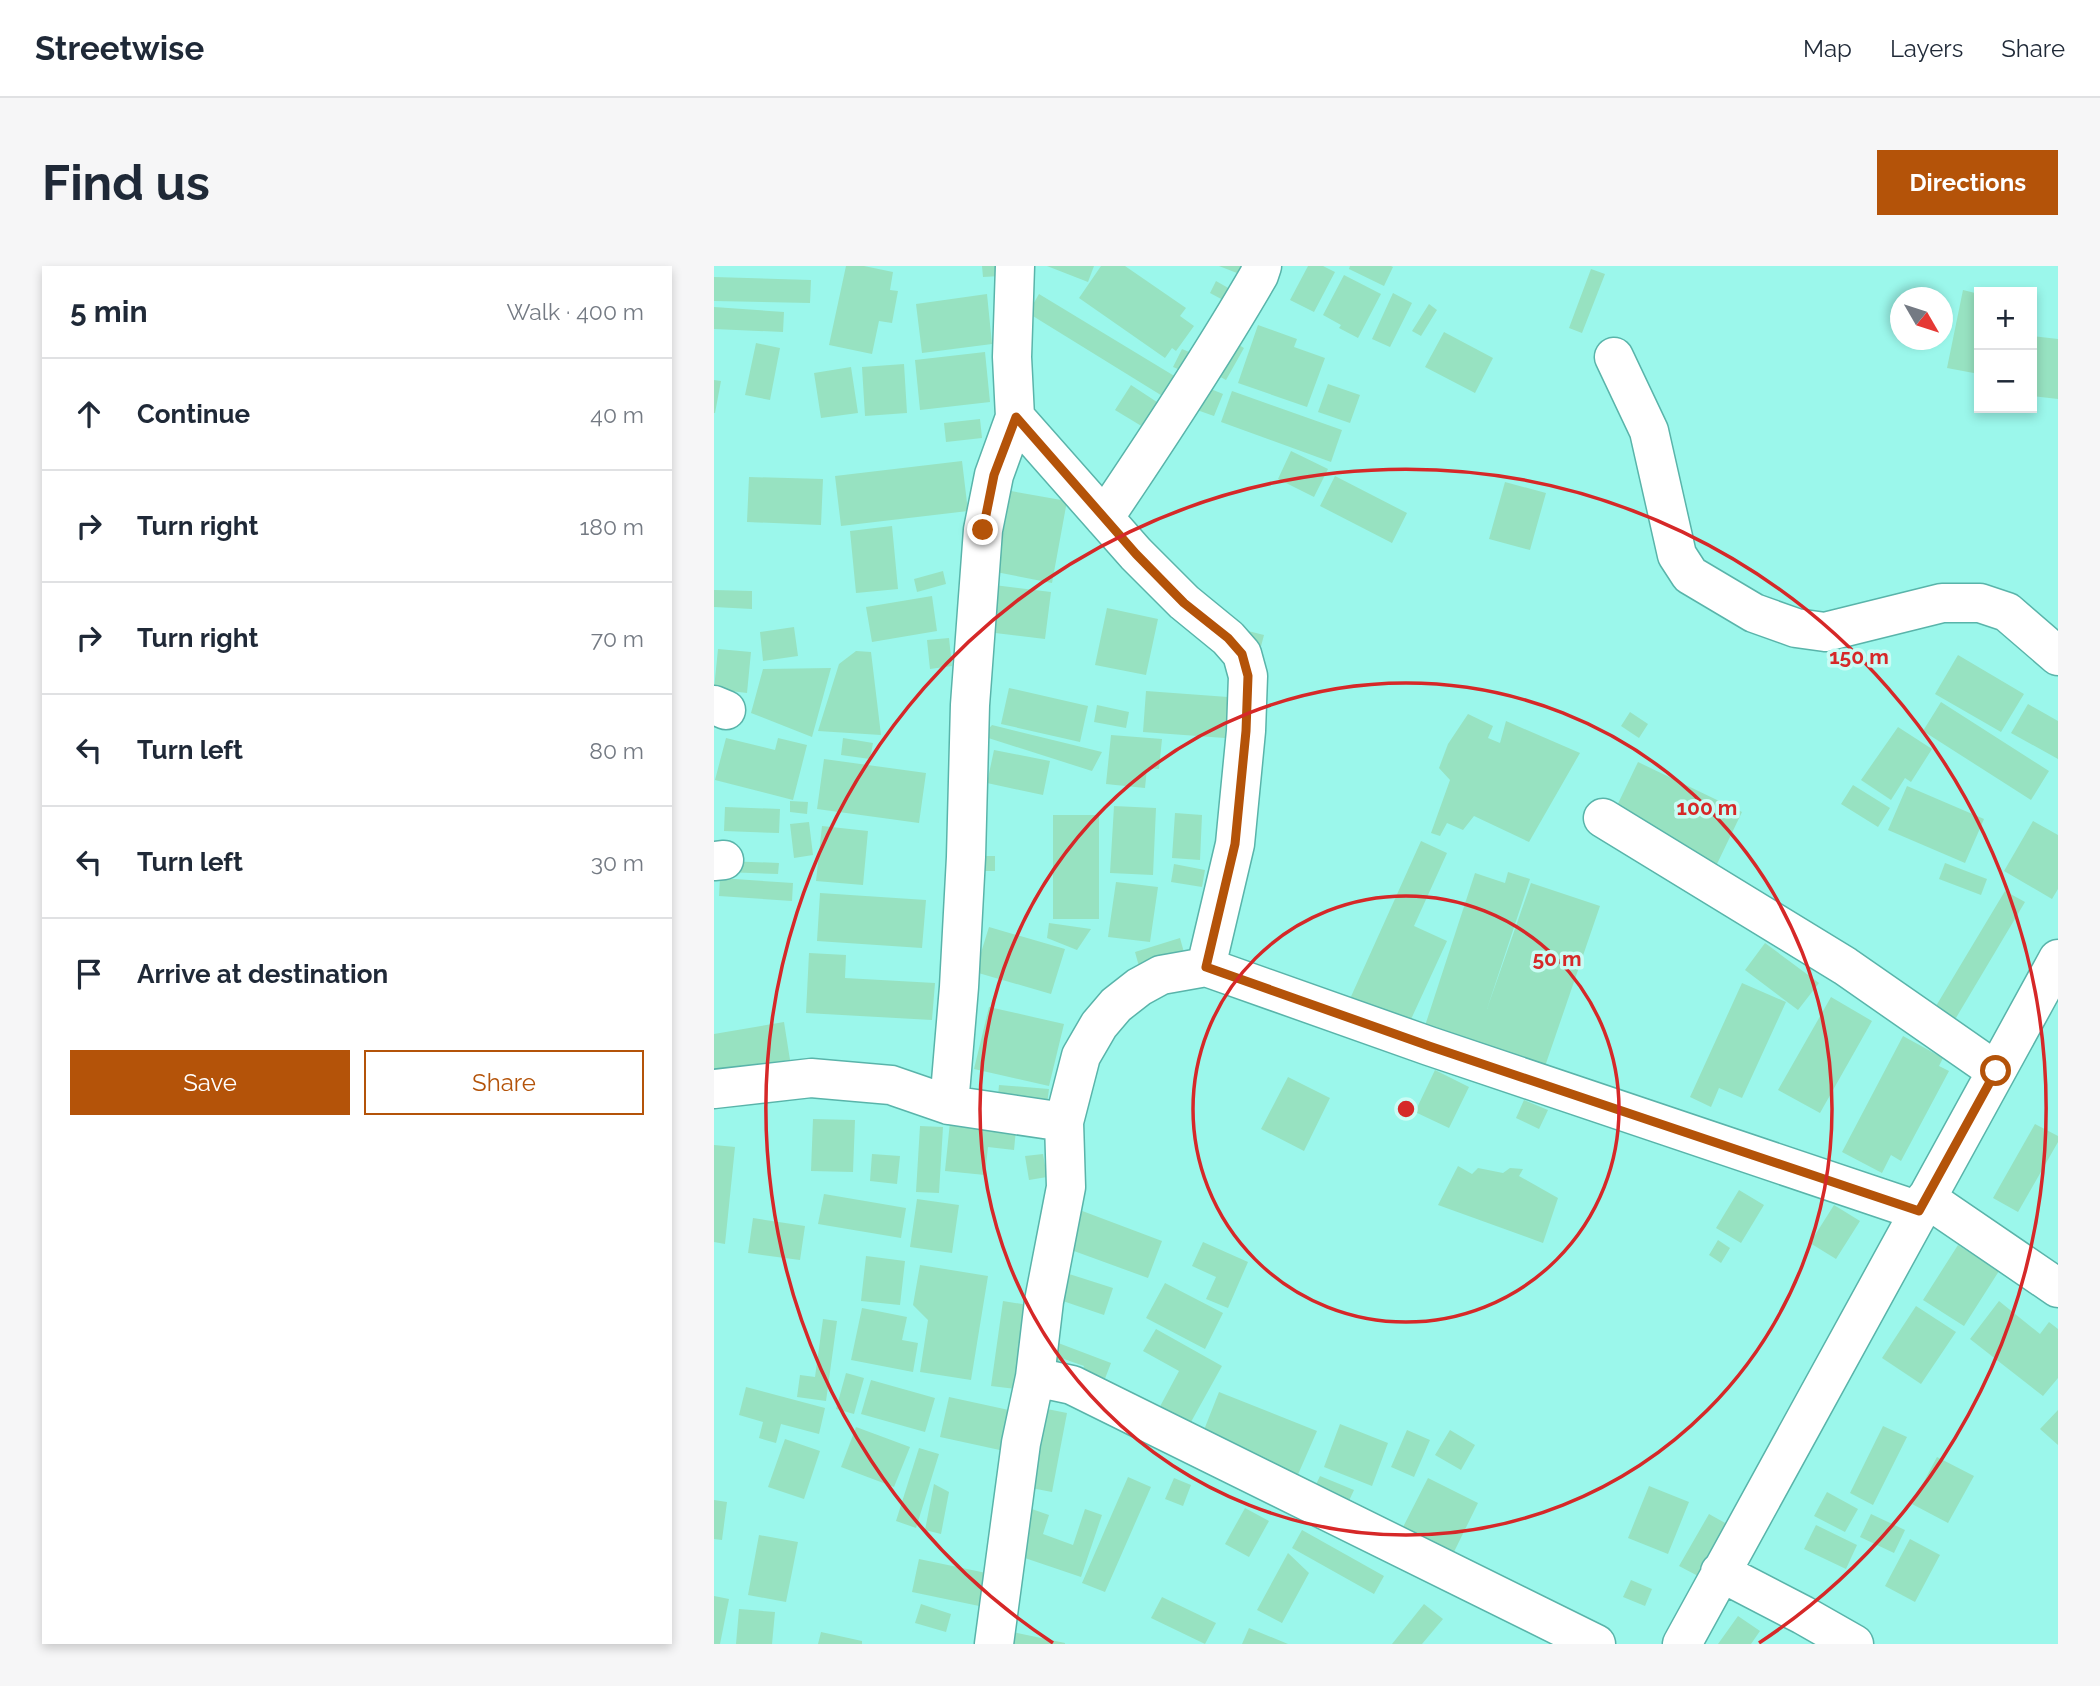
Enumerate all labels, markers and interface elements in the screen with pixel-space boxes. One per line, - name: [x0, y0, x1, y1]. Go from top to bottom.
- text: Streetwise: [35, 29, 204, 68]
- text: Map: [1803, 34, 1852, 63]
- text: Layers: [1890, 34, 1963, 63]
- text: Share: [2001, 34, 2065, 63]
- button: Directions: [1877, 150, 2058, 215]
- text: Find us: [42, 154, 210, 211]
- north arrow: [1890, 287, 1953, 350]
- map controls: [1974, 287, 2037, 413]
- button: +: [1974, 287, 2037, 350]
- text: 5 min: [70, 294, 148, 329]
- text: Walk · 400 m: [506, 298, 644, 325]
- button: −: [1974, 350, 2037, 413]
- icon: ahead: [70, 395, 108, 433]
- text: Continue: [137, 399, 250, 429]
- text: 40 m: [590, 401, 644, 428]
- icon: right: [70, 507, 108, 545]
- text: Turn right: [137, 511, 258, 541]
- text: 180 m: [579, 513, 644, 540]
- route end: [967, 514, 998, 545]
- icon: right: [70, 619, 108, 657]
- text: Turn right: [137, 623, 258, 653]
- text: 70 m: [591, 625, 644, 652]
- text: 150 m: [1829, 644, 1889, 669]
- icon: left: [70, 731, 108, 769]
- text: Turn left: [137, 735, 243, 765]
- text: 80 m: [589, 737, 644, 764]
- text: 100 m: [1677, 795, 1737, 820]
- icon: left: [70, 843, 108, 881]
- text: Turn left: [137, 847, 243, 877]
- text: 30 m: [591, 849, 644, 876]
- text: 50 m: [1532, 946, 1582, 971]
- icon: arrive: [70, 955, 108, 993]
- text: Arrive at destination: [137, 959, 388, 989]
- button: Save: [70, 1050, 350, 1115]
- button: Share: [364, 1050, 644, 1115]
- route start: [1980, 1055, 2011, 1086]
- centre of rings: [1394, 1097, 1418, 1121]

